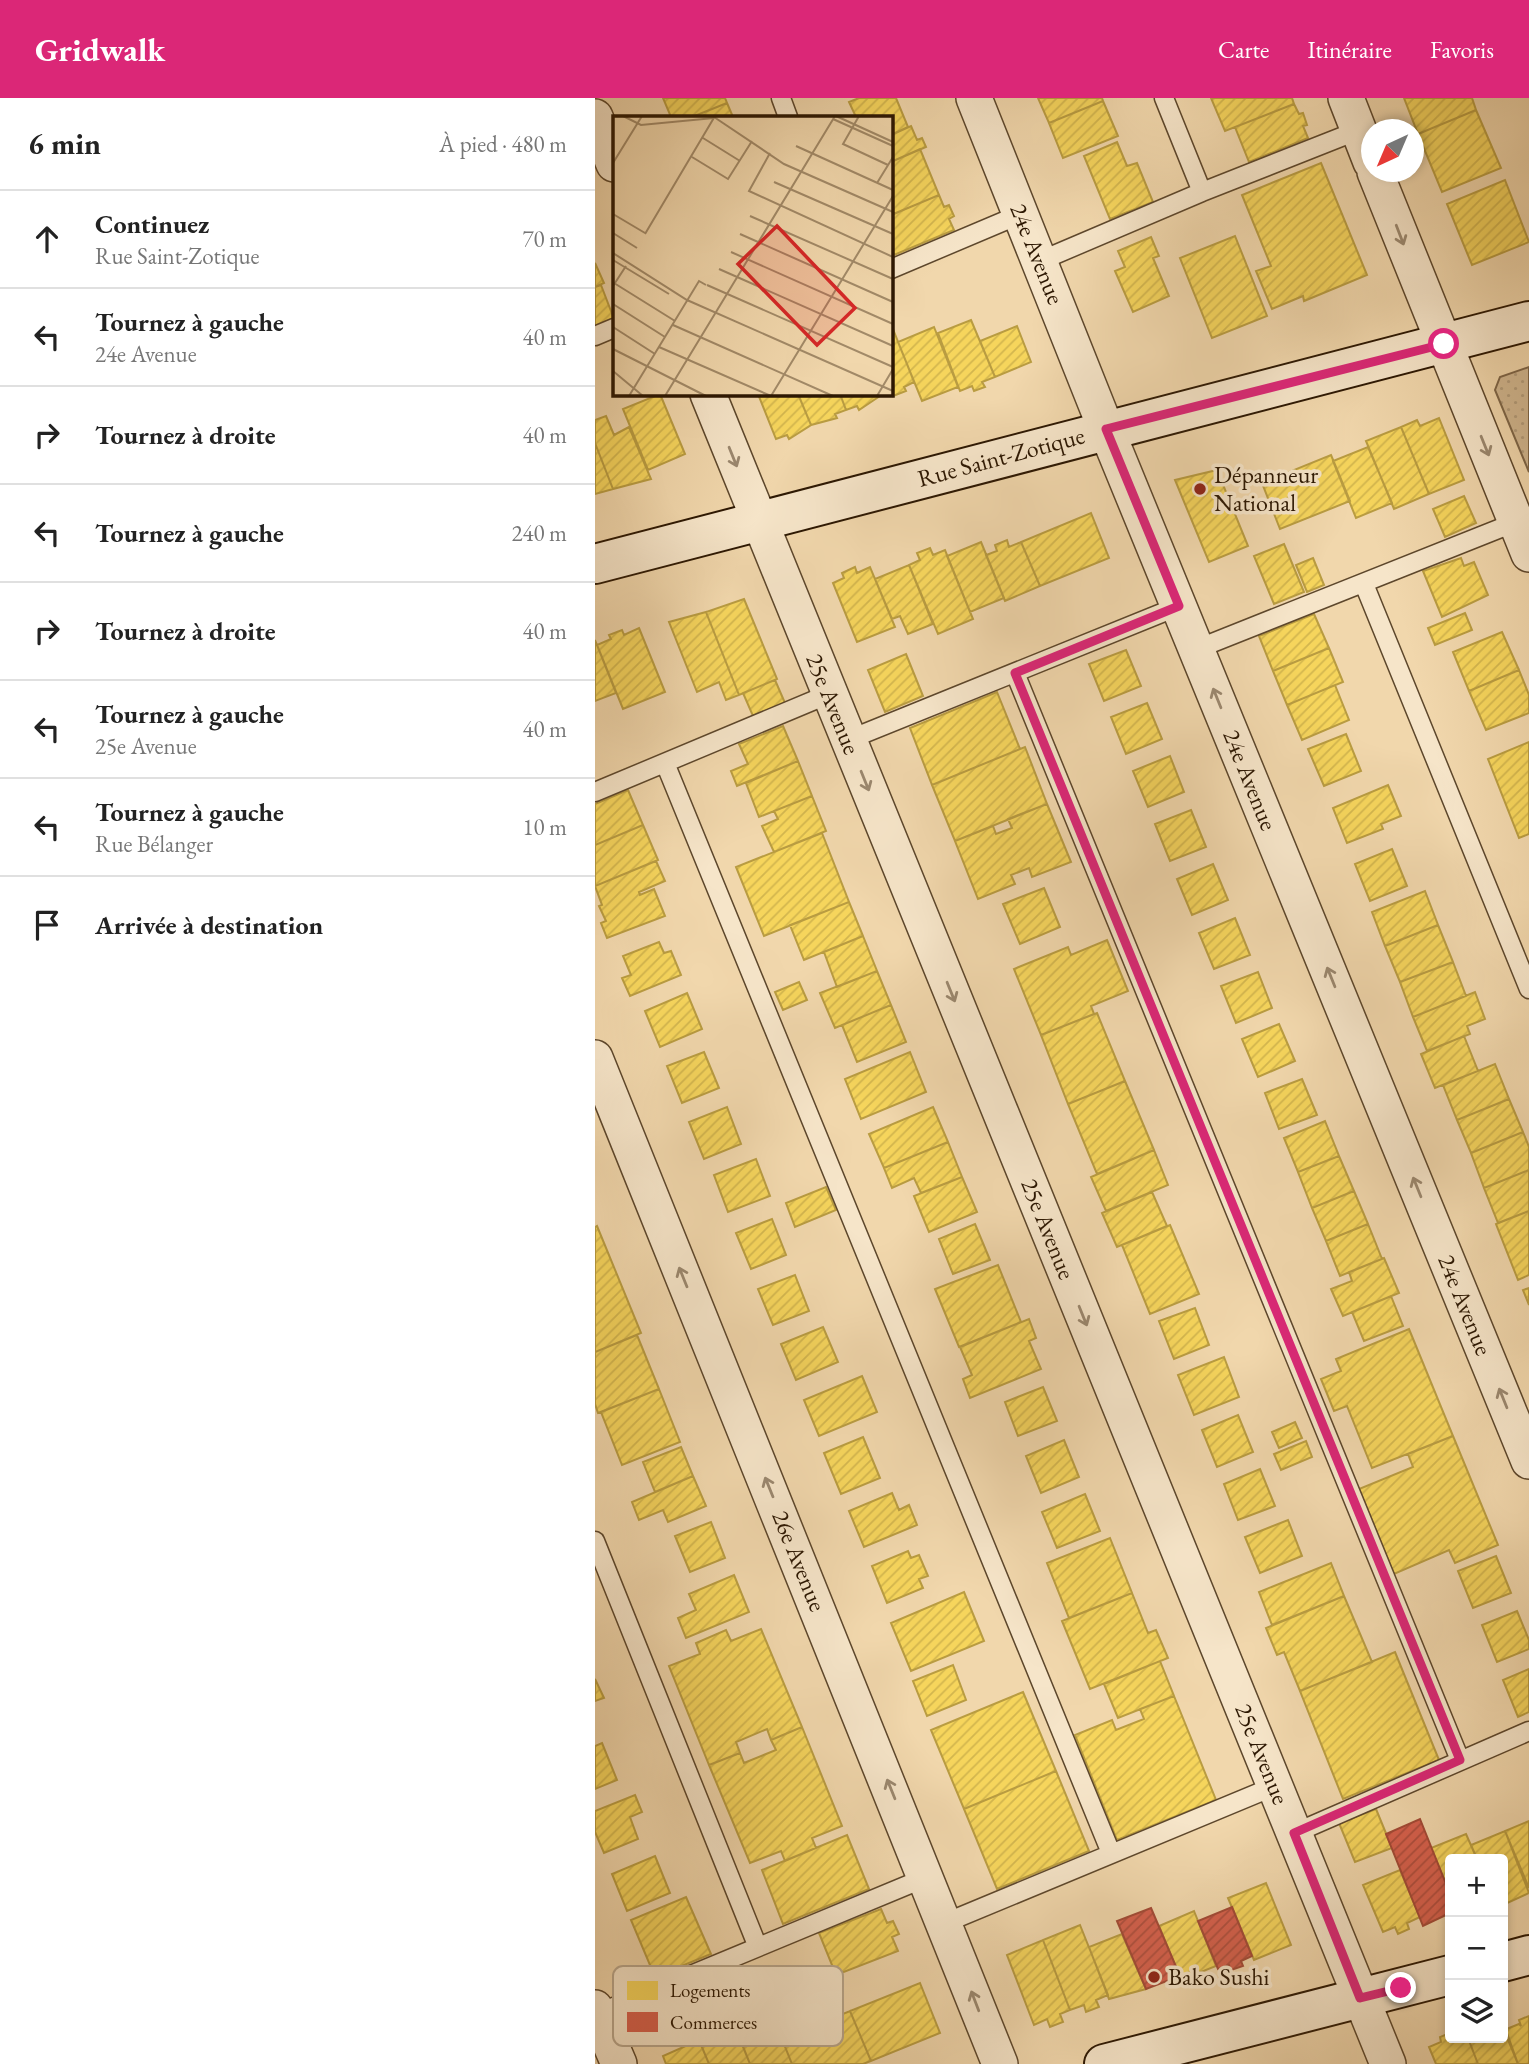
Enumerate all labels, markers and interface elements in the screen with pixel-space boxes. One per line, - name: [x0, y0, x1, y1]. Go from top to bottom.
- text: Gridwalk: [35, 28, 165, 71]
- text: Carte: [1218, 34, 1269, 65]
- text: Itinéraire: [1307, 34, 1392, 65]
- text: Favoris: [1430, 34, 1494, 65]
- inset map: [613, 116, 893, 396]
- north arrow: [1361, 119, 1424, 182]
- text: 6 min: [28, 124, 101, 163]
- text: À pied · 480 m: [439, 129, 567, 159]
- street label: 24e Avenue: [1003, 199, 1072, 309]
- text: Continuez: [95, 207, 209, 241]
- icon: ahead: [28, 220, 66, 258]
- text: 70 m: [522, 224, 567, 254]
- one-way arrow: [1395, 224, 1408, 245]
- text: Rue Saint-Zotique: [95, 241, 259, 271]
- text: Tournez à gauche: [95, 305, 284, 339]
- icon: left: [28, 318, 66, 356]
- text: 40 m: [522, 322, 567, 352]
- route start: [1428, 328, 1459, 359]
- text: 24e Avenue: [95, 339, 197, 369]
- icon: right: [28, 416, 66, 454]
- text: Tournez à droite: [95, 418, 276, 452]
- street label: Rue Saint-Zotique: [914, 419, 1088, 494]
- text: 40 m: [522, 420, 567, 450]
- one-way arrow: [1480, 435, 1493, 456]
- one-way arrow: [727, 446, 740, 467]
- place label: Dépanneur National: [1214, 459, 1318, 518]
- marker: Dépanneur National: [1192, 481, 1208, 497]
- icon: left: [28, 514, 66, 552]
- text: Tournez à gauche: [95, 516, 284, 550]
- text: 240 m: [511, 518, 567, 548]
- icon: right: [28, 612, 66, 650]
- text: Tournez à droite: [95, 614, 276, 648]
- text: 40 m: [522, 616, 567, 646]
- street label: 25e Avenue: [799, 649, 868, 759]
- one-way arrow: [1210, 688, 1223, 709]
- text: Tournez à gauche: [95, 697, 284, 731]
- icon: left: [28, 710, 66, 748]
- text: 40 m: [522, 714, 567, 744]
- street label: 24e Avenue: [1216, 725, 1285, 835]
- text: 25e Avenue: [95, 731, 197, 761]
- one-way arrow: [859, 770, 872, 791]
- text: Tournez à gauche: [95, 795, 284, 829]
- icon: left: [28, 808, 66, 846]
- text: 10 m: [522, 812, 567, 842]
- text: Rue Bélanger: [95, 829, 213, 859]
- icon: arrive: [28, 906, 66, 944]
- text: Arrivée à destination: [95, 908, 323, 942]
- one-way arrow: [1324, 966, 1337, 988]
- one-way arrow: [945, 980, 958, 1002]
- street label: 25e Avenue: [1014, 1174, 1083, 1284]
- one-way arrow: [1410, 1177, 1423, 1198]
- street label: 24e Avenue: [1431, 1250, 1500, 1360]
- one-way arrow: [676, 1266, 689, 1288]
- one-way arrow: [1078, 1304, 1091, 1326]
- one-way arrow: [1496, 1387, 1509, 1409]
- one-way arrow: [761, 1477, 774, 1499]
- street label: 26e Avenue: [765, 1506, 834, 1616]
- street label: 25e Avenue: [1228, 1699, 1297, 1809]
- one-way arrow: [884, 1779, 897, 1800]
- map controls: [1445, 1854, 1508, 2043]
- button: +: [1445, 1854, 1508, 1917]
- button: −: [1445, 1917, 1508, 1980]
- place label: Bako Sushi: [1168, 1961, 1270, 1992]
- legend: [613, 1966, 843, 2046]
- marker: Bako Sushi: [1146, 1969, 1162, 1985]
- route end: [1385, 1972, 1416, 2003]
- text: Logements: [670, 1978, 751, 2003]
- button: layers: [1445, 1980, 1508, 2043]
- one-way arrow: [967, 1990, 980, 2012]
- text: Commerces: [670, 2010, 757, 2035]

